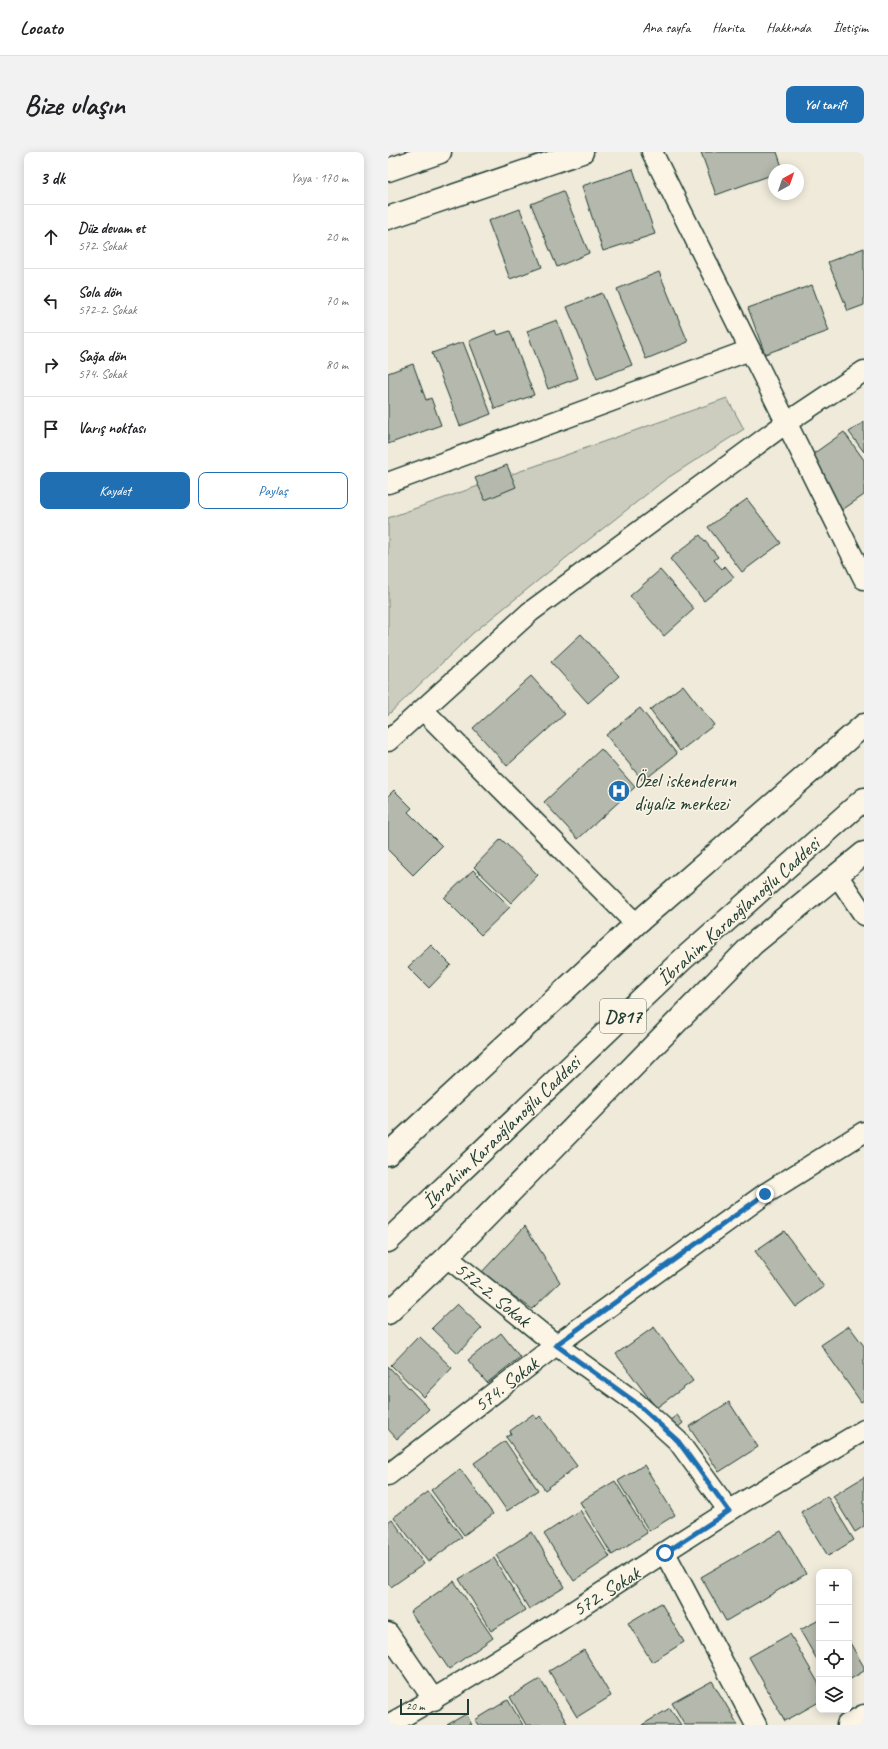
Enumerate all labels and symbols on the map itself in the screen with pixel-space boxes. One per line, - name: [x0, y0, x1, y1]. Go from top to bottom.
- north arrow: [768, 164, 804, 200]
- place label: Özel iskenderun diyaliz merkezi: [634, 768, 737, 816]
- hospital icon: Özel iskenderun diyaliz merkezi: [606, 778, 632, 804]
- street label: İbrahim Karaoğlanoğlu Caddesi: [652, 830, 826, 991]
- road number: D817: [600, 999, 646, 1033]
- street label: İbrahim Karaoğlanoğlu Caddesi: [417, 1049, 587, 1214]
- route end: [756, 1185, 774, 1203]
- street label: 572-2. Sokak: [450, 1256, 537, 1334]
- street label: 574. Sokak: [469, 1350, 545, 1417]
- route start: [656, 1544, 674, 1562]
- street label: 572. Sokak: [568, 1560, 646, 1622]
- scale bar: [400, 1697, 469, 1716]

